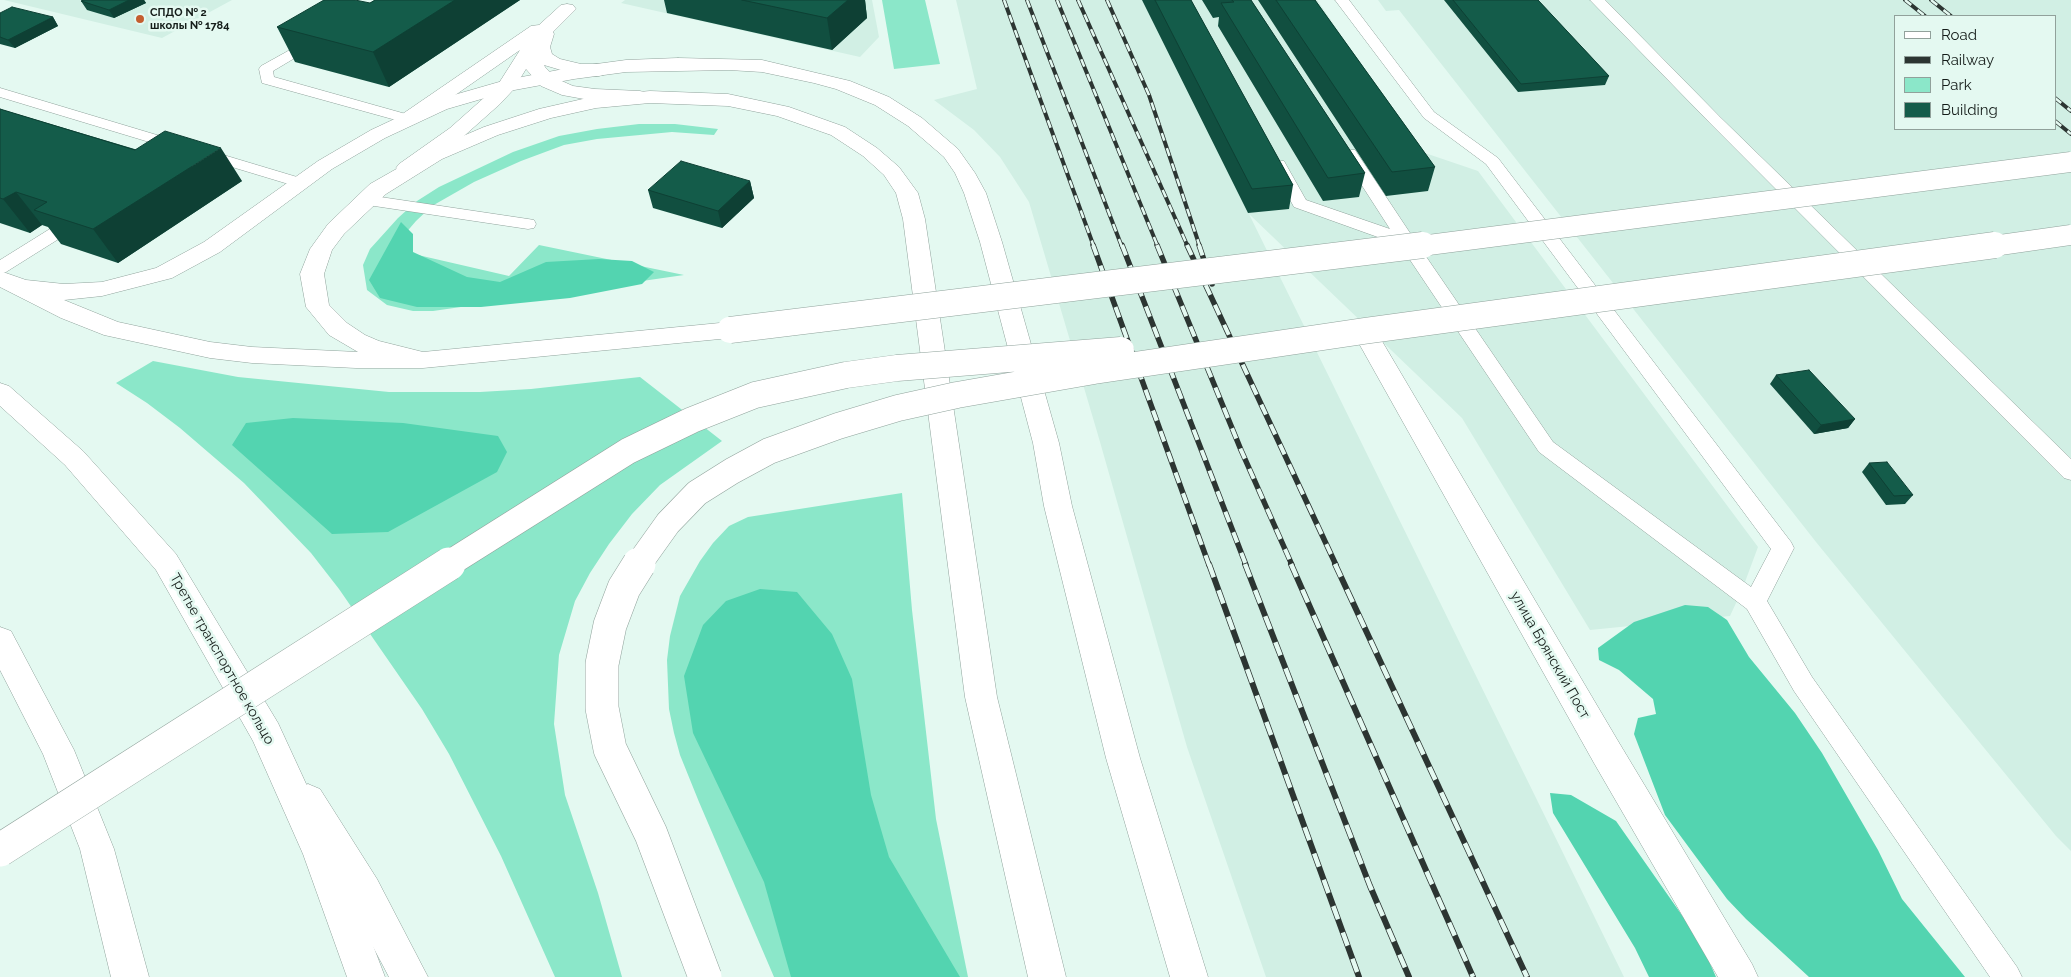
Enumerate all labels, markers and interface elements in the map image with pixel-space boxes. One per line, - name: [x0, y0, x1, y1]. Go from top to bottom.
- place label: СПДО № 2 школы № 1784: [150, 6, 230, 32]
- marker: СПДО № 2 школы № 1784: [134, 13, 146, 25]
- legend: [1894, 15, 2056, 130]
- text: Road: [1941, 26, 1977, 44]
- text: Railway: [1941, 51, 1994, 69]
- text: Park: [1941, 76, 1972, 94]
- text: Building: [1941, 101, 1998, 119]
- street label: Третье транспортное кольцо: [166, 571, 278, 747]
- street label: улица Брянский Пост: [1507, 588, 1593, 722]

